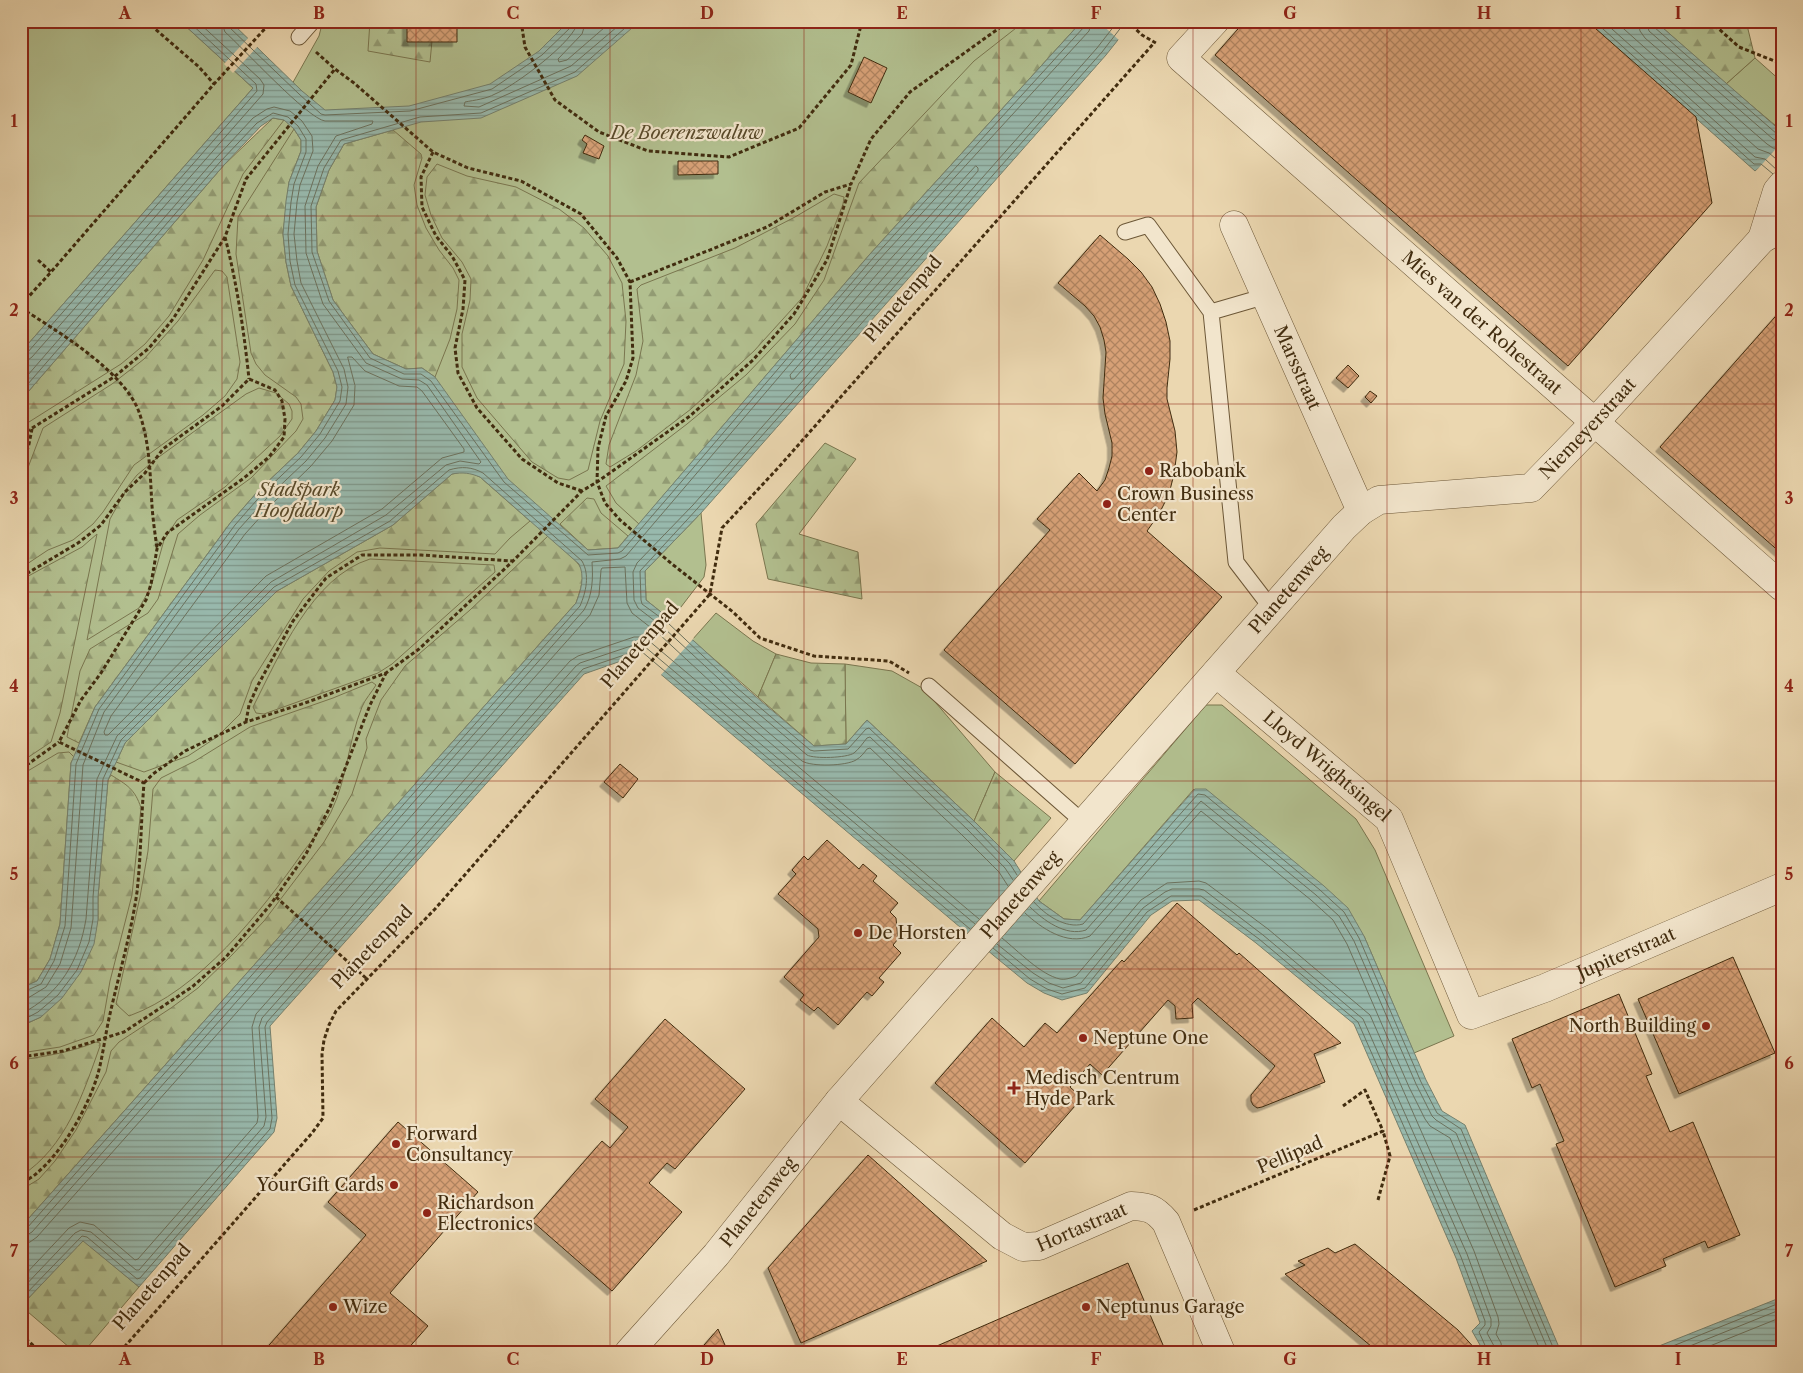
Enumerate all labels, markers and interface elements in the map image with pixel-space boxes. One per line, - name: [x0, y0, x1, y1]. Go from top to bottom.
- text: A: [118, 3, 132, 23]
- text: B: [313, 3, 325, 23]
- text: C: [507, 3, 519, 23]
- text: D: [700, 3, 714, 23]
- text: E: [896, 3, 908, 23]
- text: F: [1091, 3, 1102, 23]
- text: G: [1283, 3, 1297, 23]
- text: H: [1477, 3, 1491, 23]
- text: I: [1675, 3, 1682, 23]
- text: 1: [10, 111, 18, 131]
- text: 1: [1785, 111, 1793, 131]
- park label: De Boerenzwaluw: [608, 122, 764, 144]
- street label: Mies van der Rohestraat: [1397, 246, 1567, 400]
- street label: Planetenpad: [859, 251, 947, 347]
- text: 2: [9, 300, 19, 320]
- text: 2: [1784, 300, 1794, 320]
- street label: Marsstraat: [1269, 322, 1326, 414]
- street label: Niemeyerstraat: [1535, 373, 1641, 484]
- place label: Rabobank: [1159, 460, 1247, 482]
- marker: Rabobank: [1143, 465, 1155, 477]
- park label: Stadspark Hoofddorp: [253, 479, 343, 522]
- place label: Crown Business Center: [1117, 483, 1254, 526]
- text: 3: [9, 488, 19, 508]
- text: 3: [1784, 488, 1794, 508]
- marker: Crown Business Center: [1101, 498, 1113, 510]
- street label: Planetenweg: [1244, 541, 1333, 638]
- street label: Planetenpad: [596, 597, 684, 693]
- text: 4: [9, 676, 19, 696]
- text: 4: [1784, 676, 1794, 696]
- street label: Lloyd Wrightsingel: [1258, 706, 1395, 827]
- street label: Planetenweg: [976, 846, 1065, 943]
- text: 5: [10, 864, 19, 884]
- text: 5: [1785, 864, 1794, 884]
- street label: Planetenpad: [327, 901, 417, 993]
- place label: De Horsten: [868, 922, 967, 944]
- street label: Jupiterstraat: [1571, 922, 1679, 985]
- marker: De Horsten: [852, 927, 864, 939]
- place label: North Building: [1569, 1015, 1696, 1037]
- marker: North Building: [1700, 1020, 1712, 1032]
- place label: Neptune One: [1093, 1027, 1209, 1049]
- marker: Neptune One: [1077, 1032, 1089, 1044]
- text: 6: [9, 1053, 19, 1073]
- text: 6: [1784, 1053, 1794, 1073]
- place label: Medisch Centrum Hyde Park: [1025, 1067, 1180, 1110]
- marker: Medisch Centrum Hyde Park: [1007, 1081, 1021, 1095]
- place label: Forward Consultancy: [406, 1123, 514, 1166]
- street label: Pellipad: [1254, 1131, 1326, 1179]
- marker: Forward Consultancy: [390, 1138, 402, 1150]
- street label: Planetenweg: [716, 1152, 801, 1252]
- place label: YourGift Cards: [256, 1174, 384, 1196]
- marker: YourGift Cards: [388, 1179, 400, 1191]
- place label: Richardson Electronics: [437, 1192, 534, 1235]
- street label: Hortastraat: [1033, 1198, 1131, 1257]
- marker: Richardson Electronics: [421, 1207, 433, 1219]
- street label: Planetenpad: [108, 1239, 196, 1335]
- text: 7: [10, 1241, 19, 1261]
- text: 7: [1785, 1241, 1794, 1261]
- place label: Wize: [342, 1296, 388, 1318]
- place label: Neptunus Garage: [1096, 1296, 1245, 1318]
- marker: Wize: [327, 1301, 339, 1313]
- marker: Neptunus Garage: [1080, 1301, 1092, 1313]
- text: A: [118, 1349, 132, 1369]
- text: B: [313, 1349, 325, 1369]
- text: C: [507, 1349, 519, 1369]
- text: D: [700, 1349, 714, 1369]
- text: E: [896, 1349, 908, 1369]
- text: F: [1091, 1349, 1102, 1369]
- text: G: [1283, 1349, 1297, 1369]
- text: H: [1477, 1349, 1491, 1369]
- text: I: [1675, 1349, 1682, 1369]

